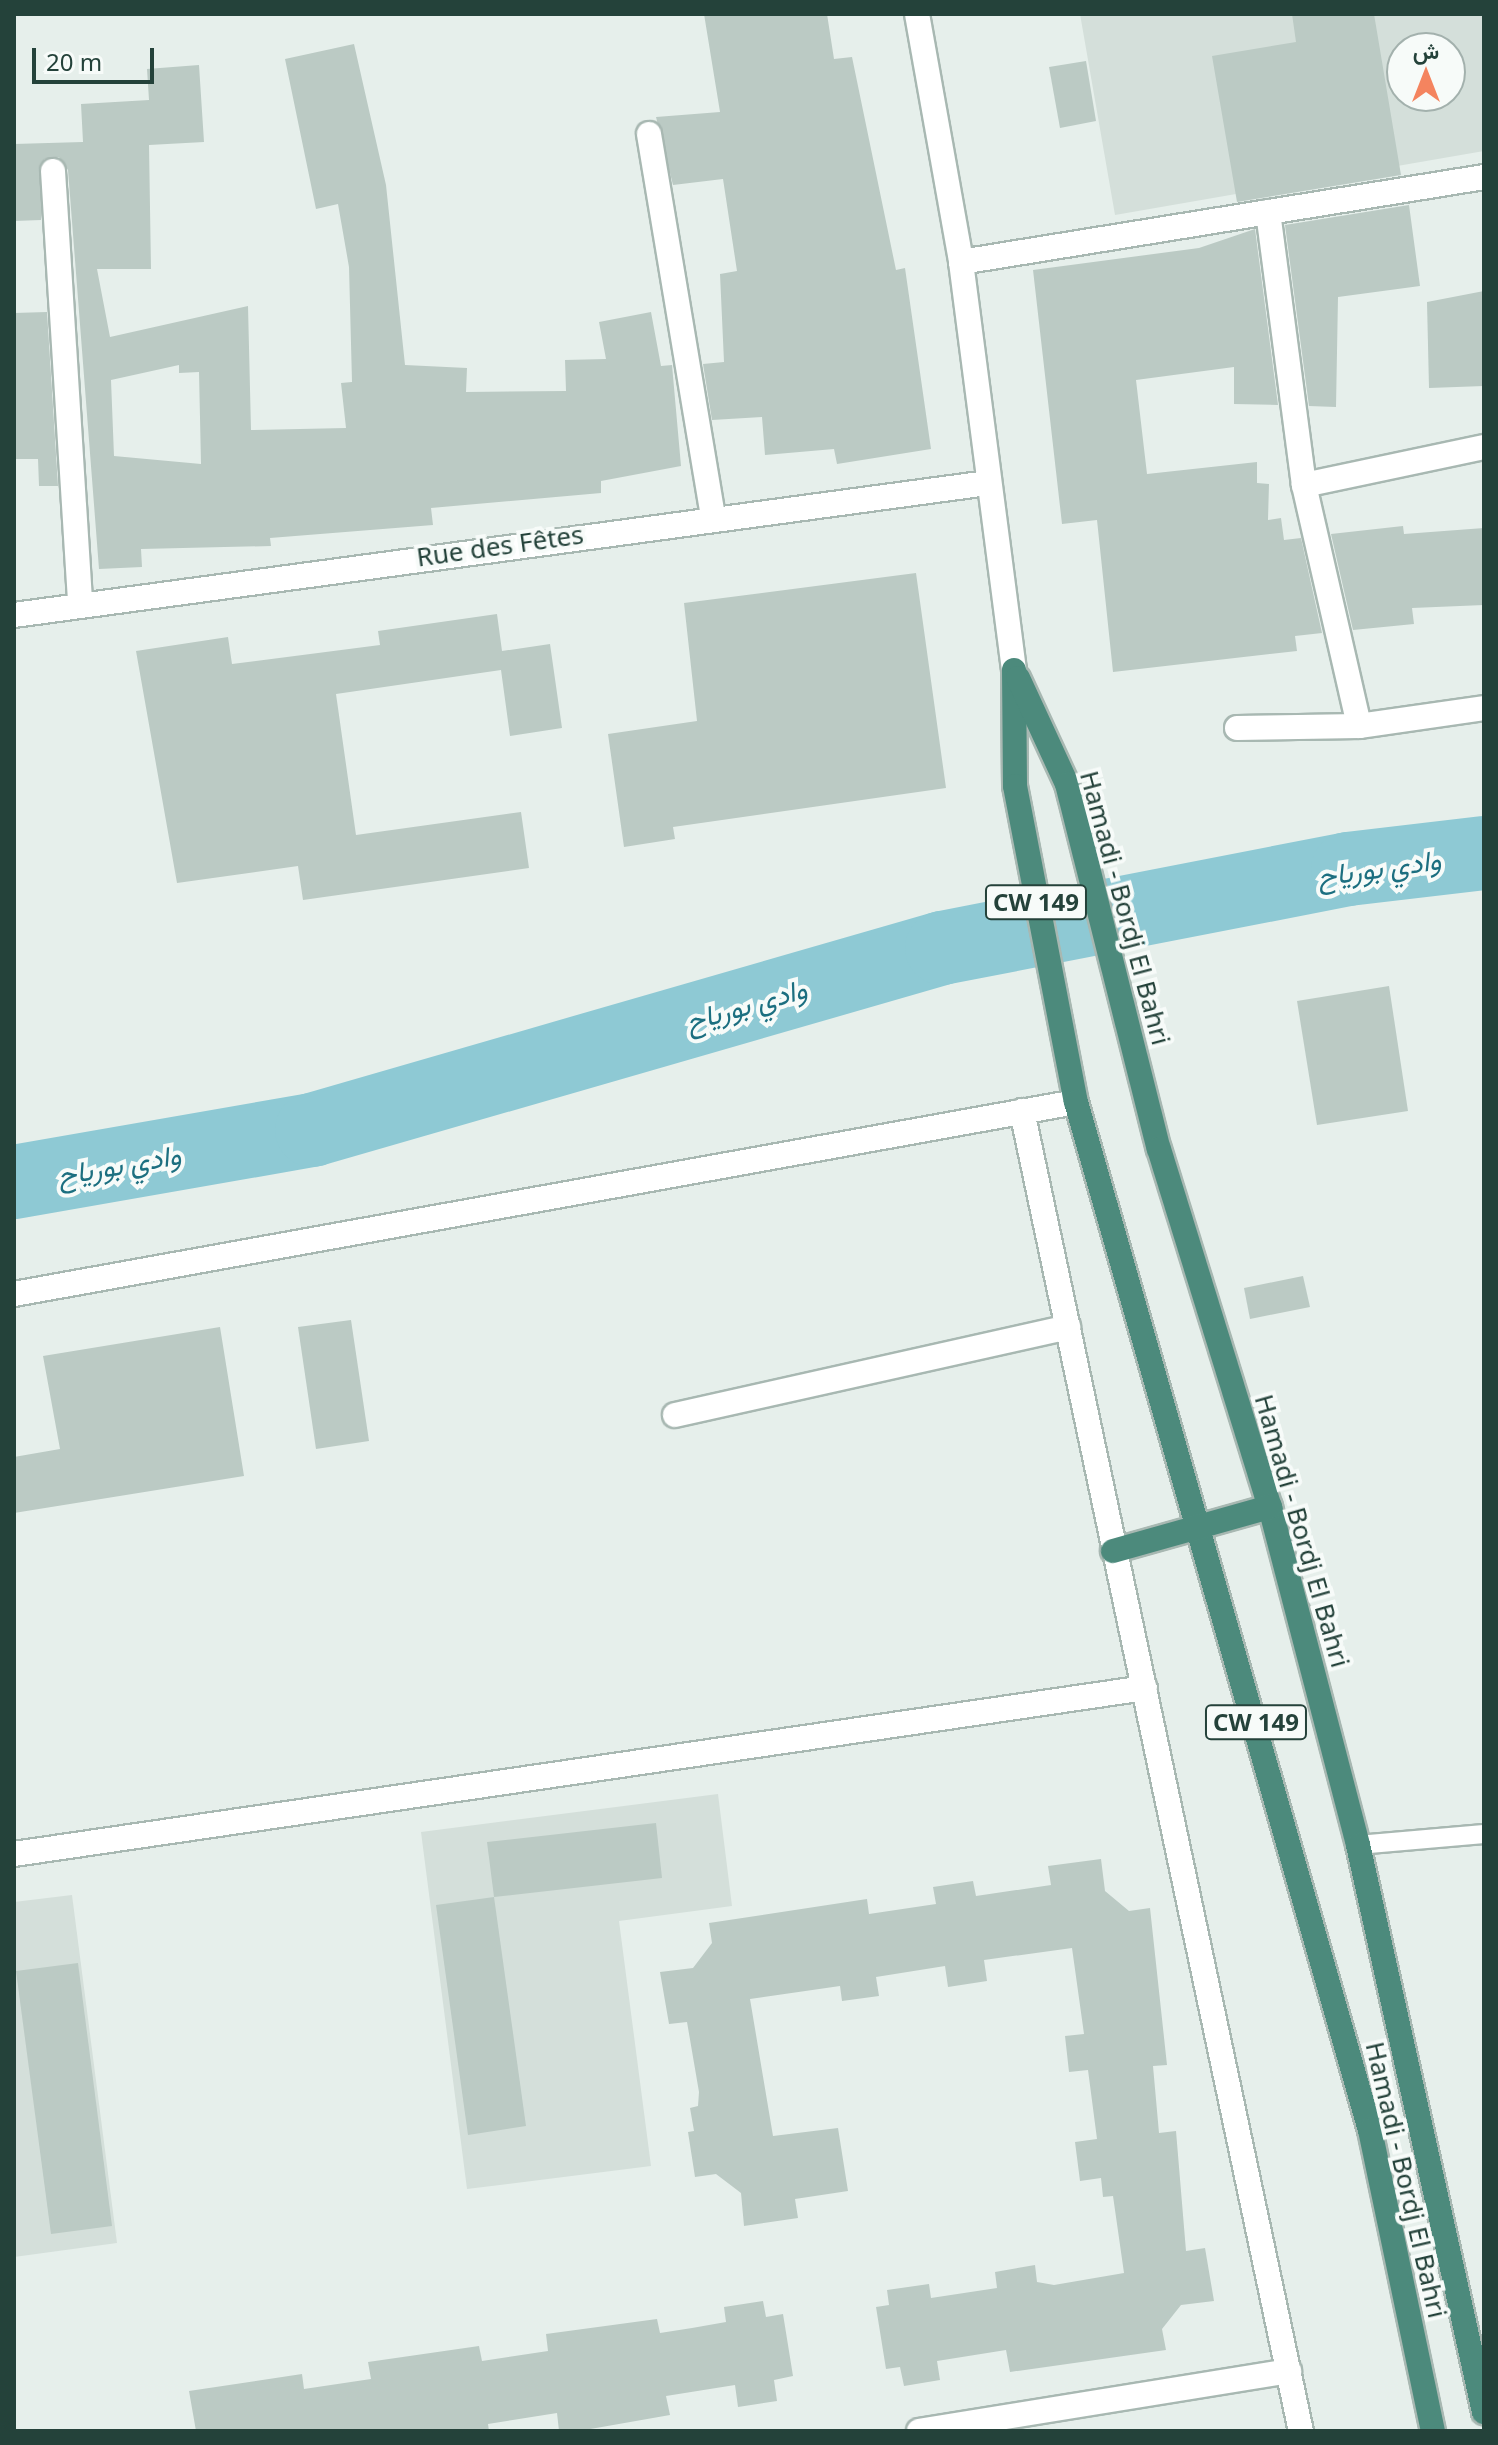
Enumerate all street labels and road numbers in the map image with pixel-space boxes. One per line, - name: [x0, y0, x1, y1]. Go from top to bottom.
- street label: Rue des Fêtes: [415, 519, 585, 573]
- street label: Hamadi - Bordj El Bahri: [1073, 767, 1177, 1049]
- road number: CW 149: [984, 882, 1088, 922]
- street label: Hamadi - Bordj El Bahri: [1248, 1391, 1356, 1671]
- road number: CW 149: [1204, 1702, 1308, 1742]
- street label: Hamadi - Bordj El Bahri: [1359, 2039, 1453, 2321]

